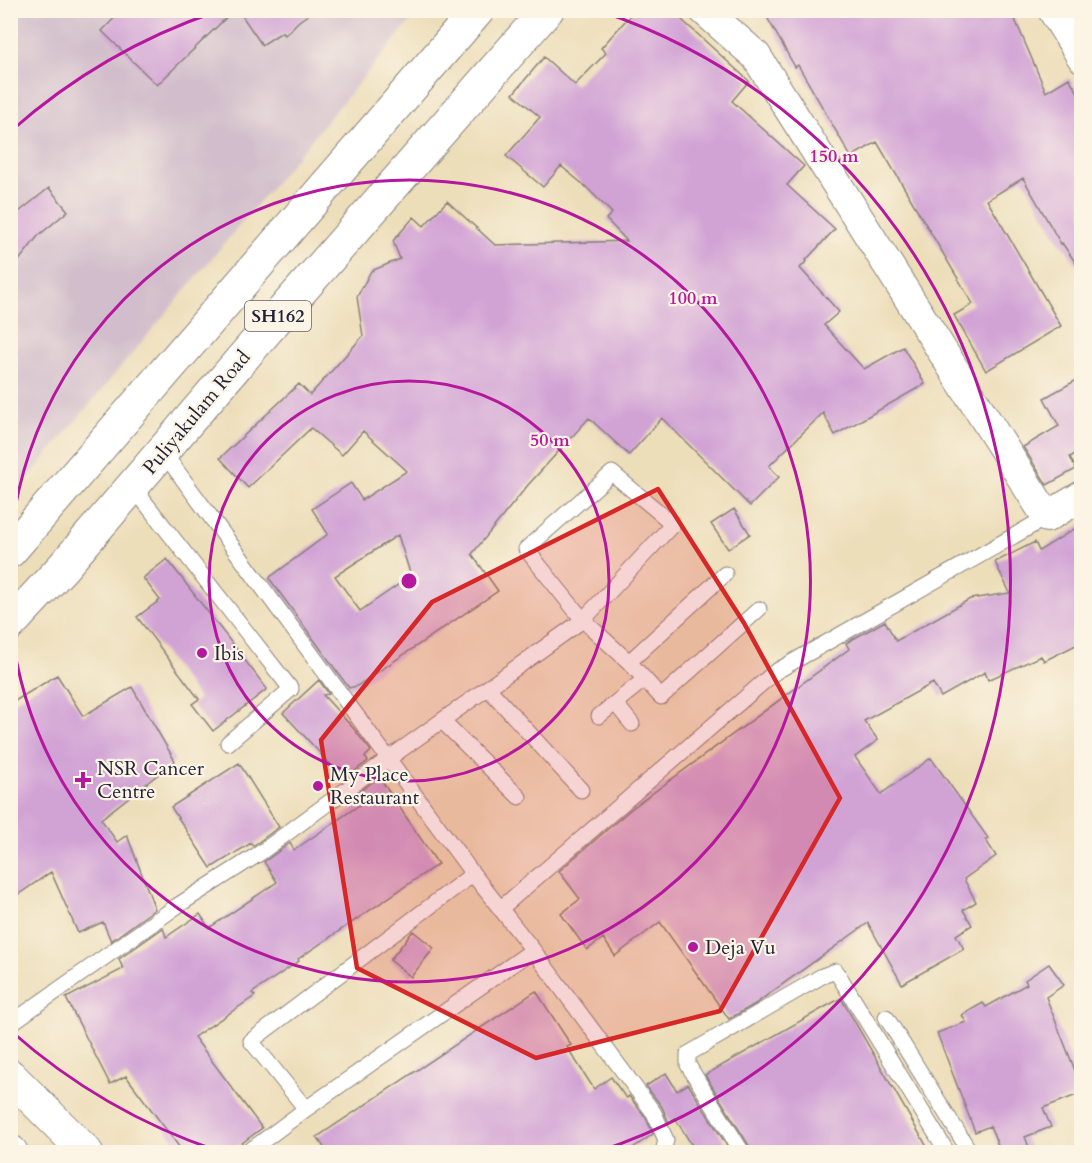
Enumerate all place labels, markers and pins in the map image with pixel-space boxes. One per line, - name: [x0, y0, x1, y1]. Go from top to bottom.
- centre of rings: [399, 571, 419, 591]
- place label: Ibis: [214, 640, 244, 667]
- marker: Ibis: [195, 646, 209, 660]
- place label: NSR Cancer Centre: [97, 755, 205, 805]
- place label: My Place Restaurant: [330, 761, 420, 811]
- marker: NSR Cancer Centre: [74, 771, 92, 789]
- marker: My Place Restaurant: [311, 779, 325, 793]
- place label: Deja Vu: [705, 934, 776, 961]
- marker: Deja Vu: [686, 940, 700, 954]

